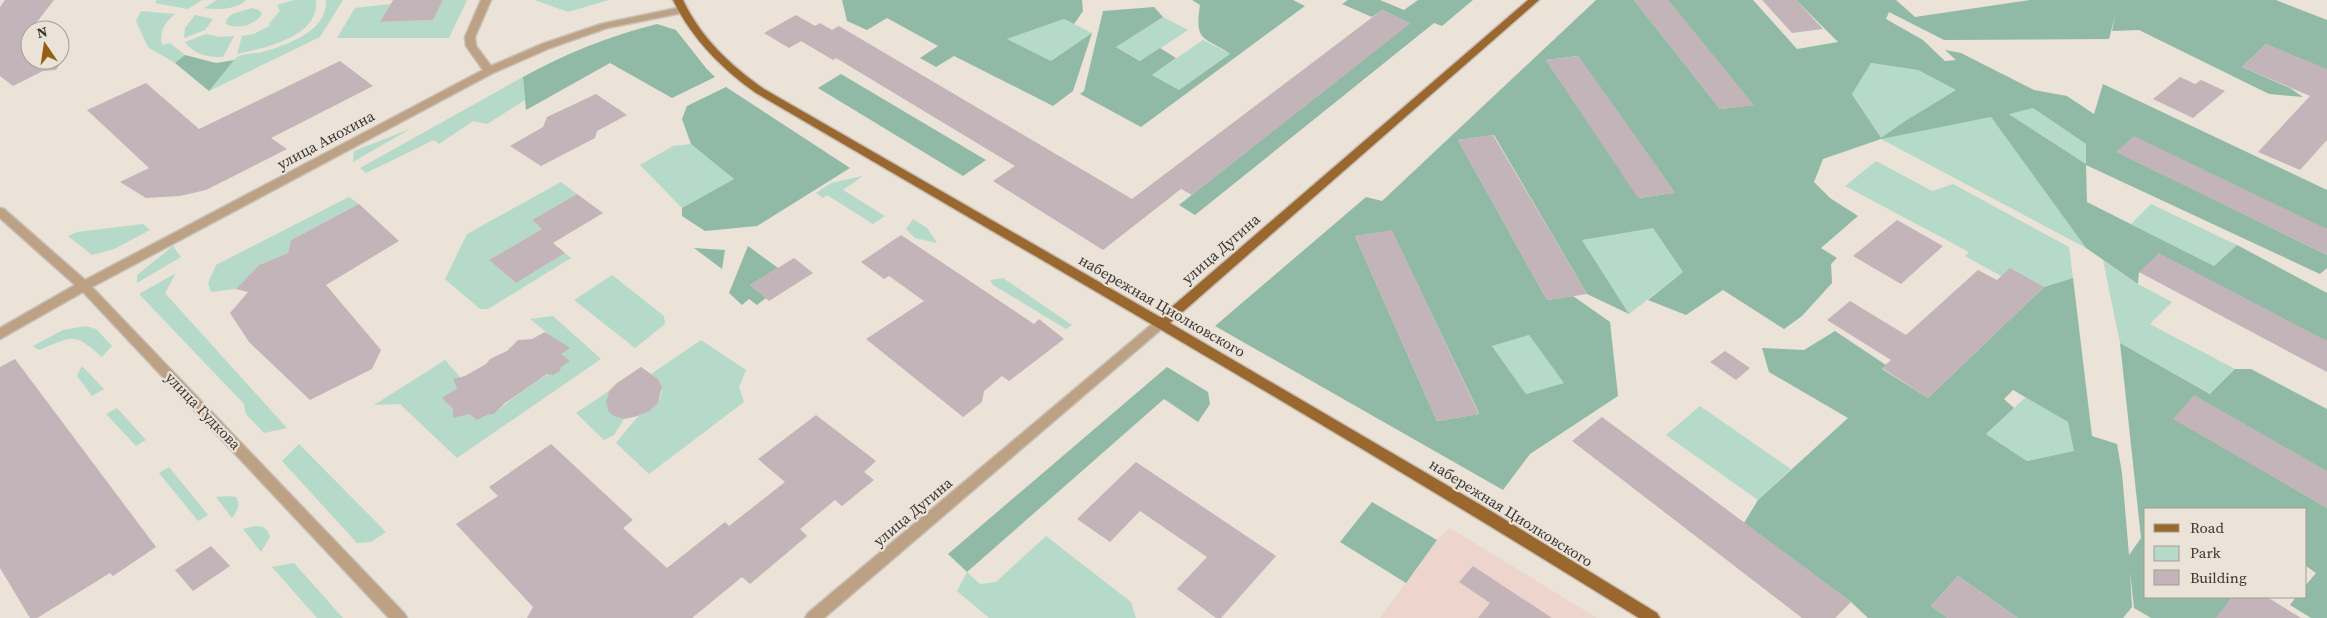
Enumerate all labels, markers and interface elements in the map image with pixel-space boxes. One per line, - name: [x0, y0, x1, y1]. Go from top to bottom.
- north arrow: [20, 20, 70, 70]
- text: N: [35, 21, 49, 43]
- street label: улица Анохина: [273, 105, 379, 174]
- street label: улица Дугина: [1177, 209, 1265, 288]
- street label: набережная Циолковского: [1075, 249, 1249, 362]
- street label: улица Гудкова: [161, 367, 246, 454]
- street label: набережная Циолковского: [1425, 454, 1597, 572]
- street label: улица Дугина: [869, 472, 957, 551]
- legend: [2144, 508, 2307, 598]
- text: Road: [2190, 517, 2224, 538]
- text: Park: [2190, 542, 2222, 563]
- text: Building: [2190, 567, 2247, 588]

